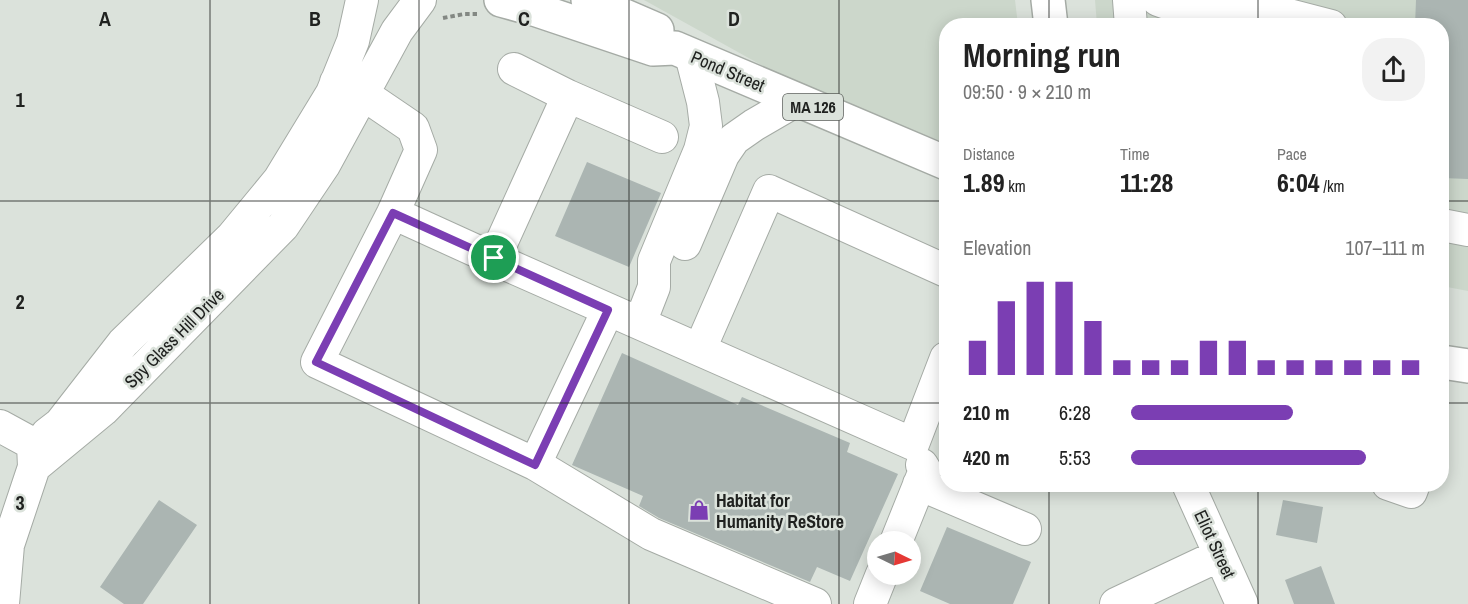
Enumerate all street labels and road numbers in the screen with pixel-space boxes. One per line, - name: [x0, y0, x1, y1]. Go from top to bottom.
- street label: Pond Street: [687, 44, 769, 98]
- road number: MA 126: [783, 94, 843, 120]
- street label: Spy Glass Hill Drive: [118, 282, 230, 394]
- street label: Eliot Street: [1188, 506, 1242, 582]

